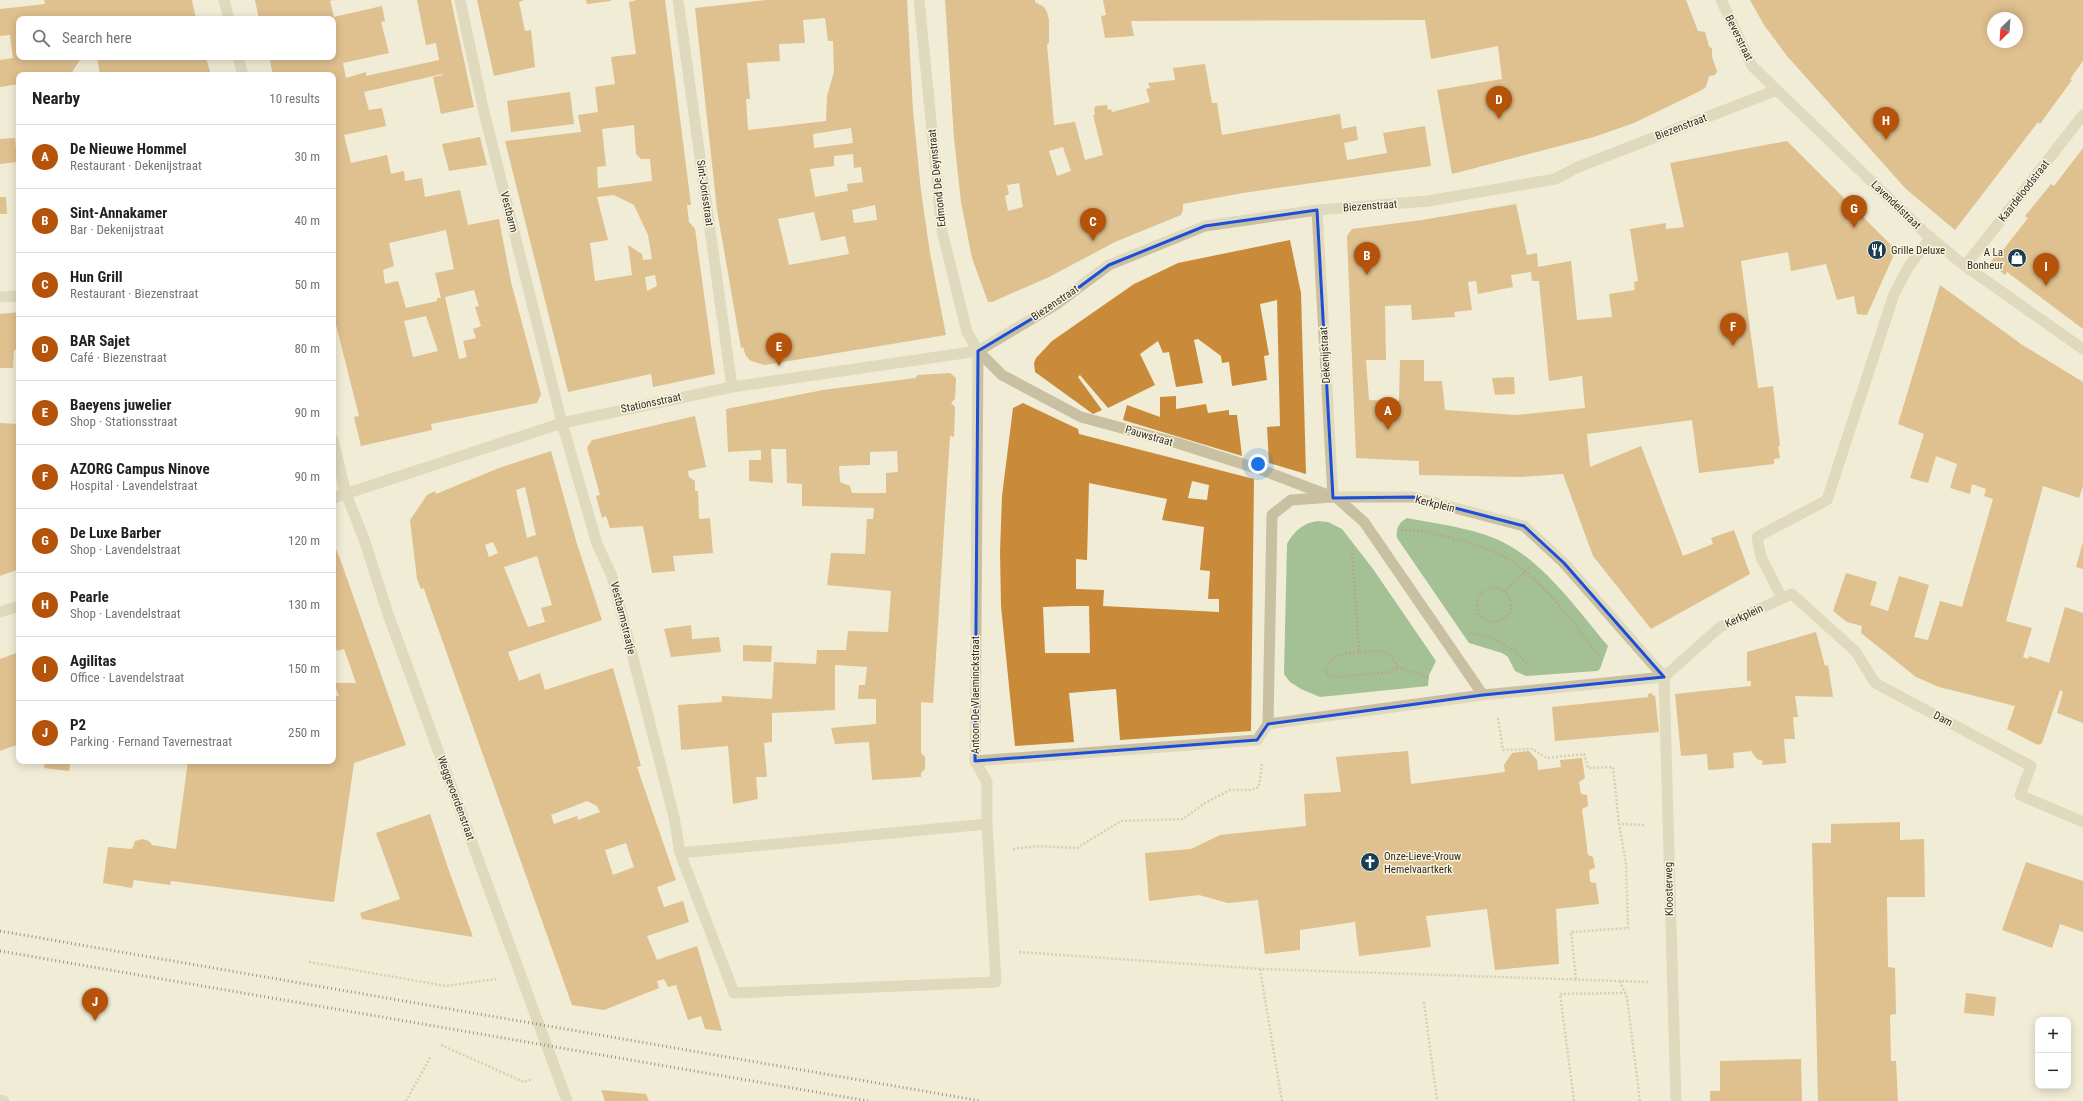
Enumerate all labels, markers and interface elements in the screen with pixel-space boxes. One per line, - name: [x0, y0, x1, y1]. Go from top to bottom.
- north arrow: [1987, 12, 2023, 48]
- street label: Beverstraat: [1722, 13, 1756, 63]
- search box: [16, 16, 336, 60]
- icon: search: [30, 27, 52, 49]
- text: Search here: [62, 29, 132, 47]
- pin: D: [1486, 86, 1512, 119]
- text: Nearby: [32, 88, 80, 108]
- text: 10 results: [269, 91, 320, 106]
- pin: H: [1873, 107, 1899, 140]
- street label: Biezenstraat: [1653, 111, 1709, 143]
- street label: Edmond De Deynstraat: [925, 128, 949, 228]
- text: De Nieuwe Hommel: [70, 140, 187, 158]
- text: A: [41, 149, 49, 164]
- text: 30 m: [294, 149, 320, 164]
- text: Restaurant · Dekenijstraat: [70, 158, 202, 173]
- street label: Kaardeloodstraat: [1996, 158, 2052, 224]
- street label: Sint-Jorisstraat: [694, 159, 716, 227]
- street label: Lavendelstraat: [1869, 178, 1923, 232]
- street label: Vestbarm: [498, 190, 520, 234]
- pin: G: [1841, 195, 1867, 228]
- street label: Biezenstraat: [1343, 198, 1397, 214]
- text: Sint-Annakamer: [70, 204, 167, 222]
- pin: C: [1080, 208, 1106, 241]
- text: B: [41, 213, 49, 228]
- text: 40 m: [294, 213, 320, 228]
- text: Bar · Dekenijstraat: [70, 222, 164, 237]
- restaurant icon: Grille Deluxe: [1866, 239, 1888, 261]
- pin: B: [1354, 242, 1380, 275]
- place label: Grille Deluxe: [1891, 244, 1945, 257]
- place label: A La Bonheur: [1967, 246, 2004, 272]
- shop icon: A La Bonheur: [2006, 247, 2028, 269]
- pin: I: [2033, 253, 2059, 286]
- text: Hun Grill: [70, 268, 123, 286]
- text: C: [41, 277, 49, 292]
- text: 50 m: [294, 277, 320, 292]
- street label: Biezenstraat: [1029, 282, 1081, 324]
- text: Restaurant · Biezenstraat: [70, 286, 198, 301]
- pin: F: [1720, 313, 1746, 346]
- street label: Dekenijstraat: [1317, 326, 1333, 384]
- text: BAR Sajet: [70, 332, 130, 350]
- pin: E: [766, 333, 792, 366]
- text: D: [41, 341, 49, 356]
- text: 80 m: [294, 341, 320, 356]
- text: Café · Biezenstraat: [70, 350, 167, 365]
- street label: Stationsstraat: [620, 390, 682, 416]
- text: Baeyens juwelier: [70, 396, 171, 414]
- pin: A: [1375, 397, 1401, 430]
- text: E: [42, 405, 48, 420]
- text: 90 m: [294, 405, 320, 420]
- text: Shop · Stationsstraat: [70, 414, 177, 429]
- street label: Pauwstraat: [1124, 423, 1174, 449]
- your location: [1248, 454, 1268, 474]
- text: AZORG Campus Ninove: [70, 460, 210, 478]
- text: F: [42, 469, 48, 484]
- text: 90 m: [294, 469, 320, 484]
- text: Hospital · Lavendelstraat: [70, 478, 198, 493]
- street label: Kerkplein: [1414, 493, 1456, 515]
- text: De Luxe Barber: [70, 524, 161, 542]
- text: G: [41, 533, 49, 548]
- text: 120 m: [288, 533, 320, 548]
- text: Shop · Lavendelstraat: [70, 542, 181, 557]
- street label: Vestbarmstraatje: [608, 580, 638, 656]
- text: Pearle: [70, 588, 109, 606]
- text: H: [41, 597, 49, 612]
- text: 130 m: [288, 597, 320, 612]
- street label: Kerkplein: [1723, 602, 1765, 630]
- text: Shop · Lavendelstraat: [70, 606, 181, 621]
- street label: Antoon De Vlaeminckstraat: [969, 636, 982, 754]
- text: Agilitas: [70, 652, 116, 670]
- text: I: [43, 661, 47, 676]
- text: 150 m: [288, 661, 320, 676]
- text: Office · Lavendelstraat: [70, 670, 184, 685]
- street label: Dam: [1931, 709, 1955, 729]
- text: P2: [70, 716, 86, 734]
- text: J: [42, 725, 48, 740]
- text: 250 m: [288, 725, 320, 740]
- text: Parking · Fernand Tavernestraat: [70, 734, 232, 749]
- street label: Weggevoerdenstraat: [435, 754, 477, 842]
- place label: Onze-Lieve-Vrouw Hemelvaartkerk: [1384, 850, 1461, 876]
- church icon: Onze-Lieve-Vrouw Hemelvaartkerk: [1359, 851, 1381, 873]
- street label: Kloosterweg: [1662, 862, 1676, 916]
- pin: J: [82, 988, 108, 1021]
- map controls: [2035, 1017, 2071, 1089]
- button: +: [2035, 1017, 2071, 1053]
- button: −: [2035, 1053, 2071, 1089]

